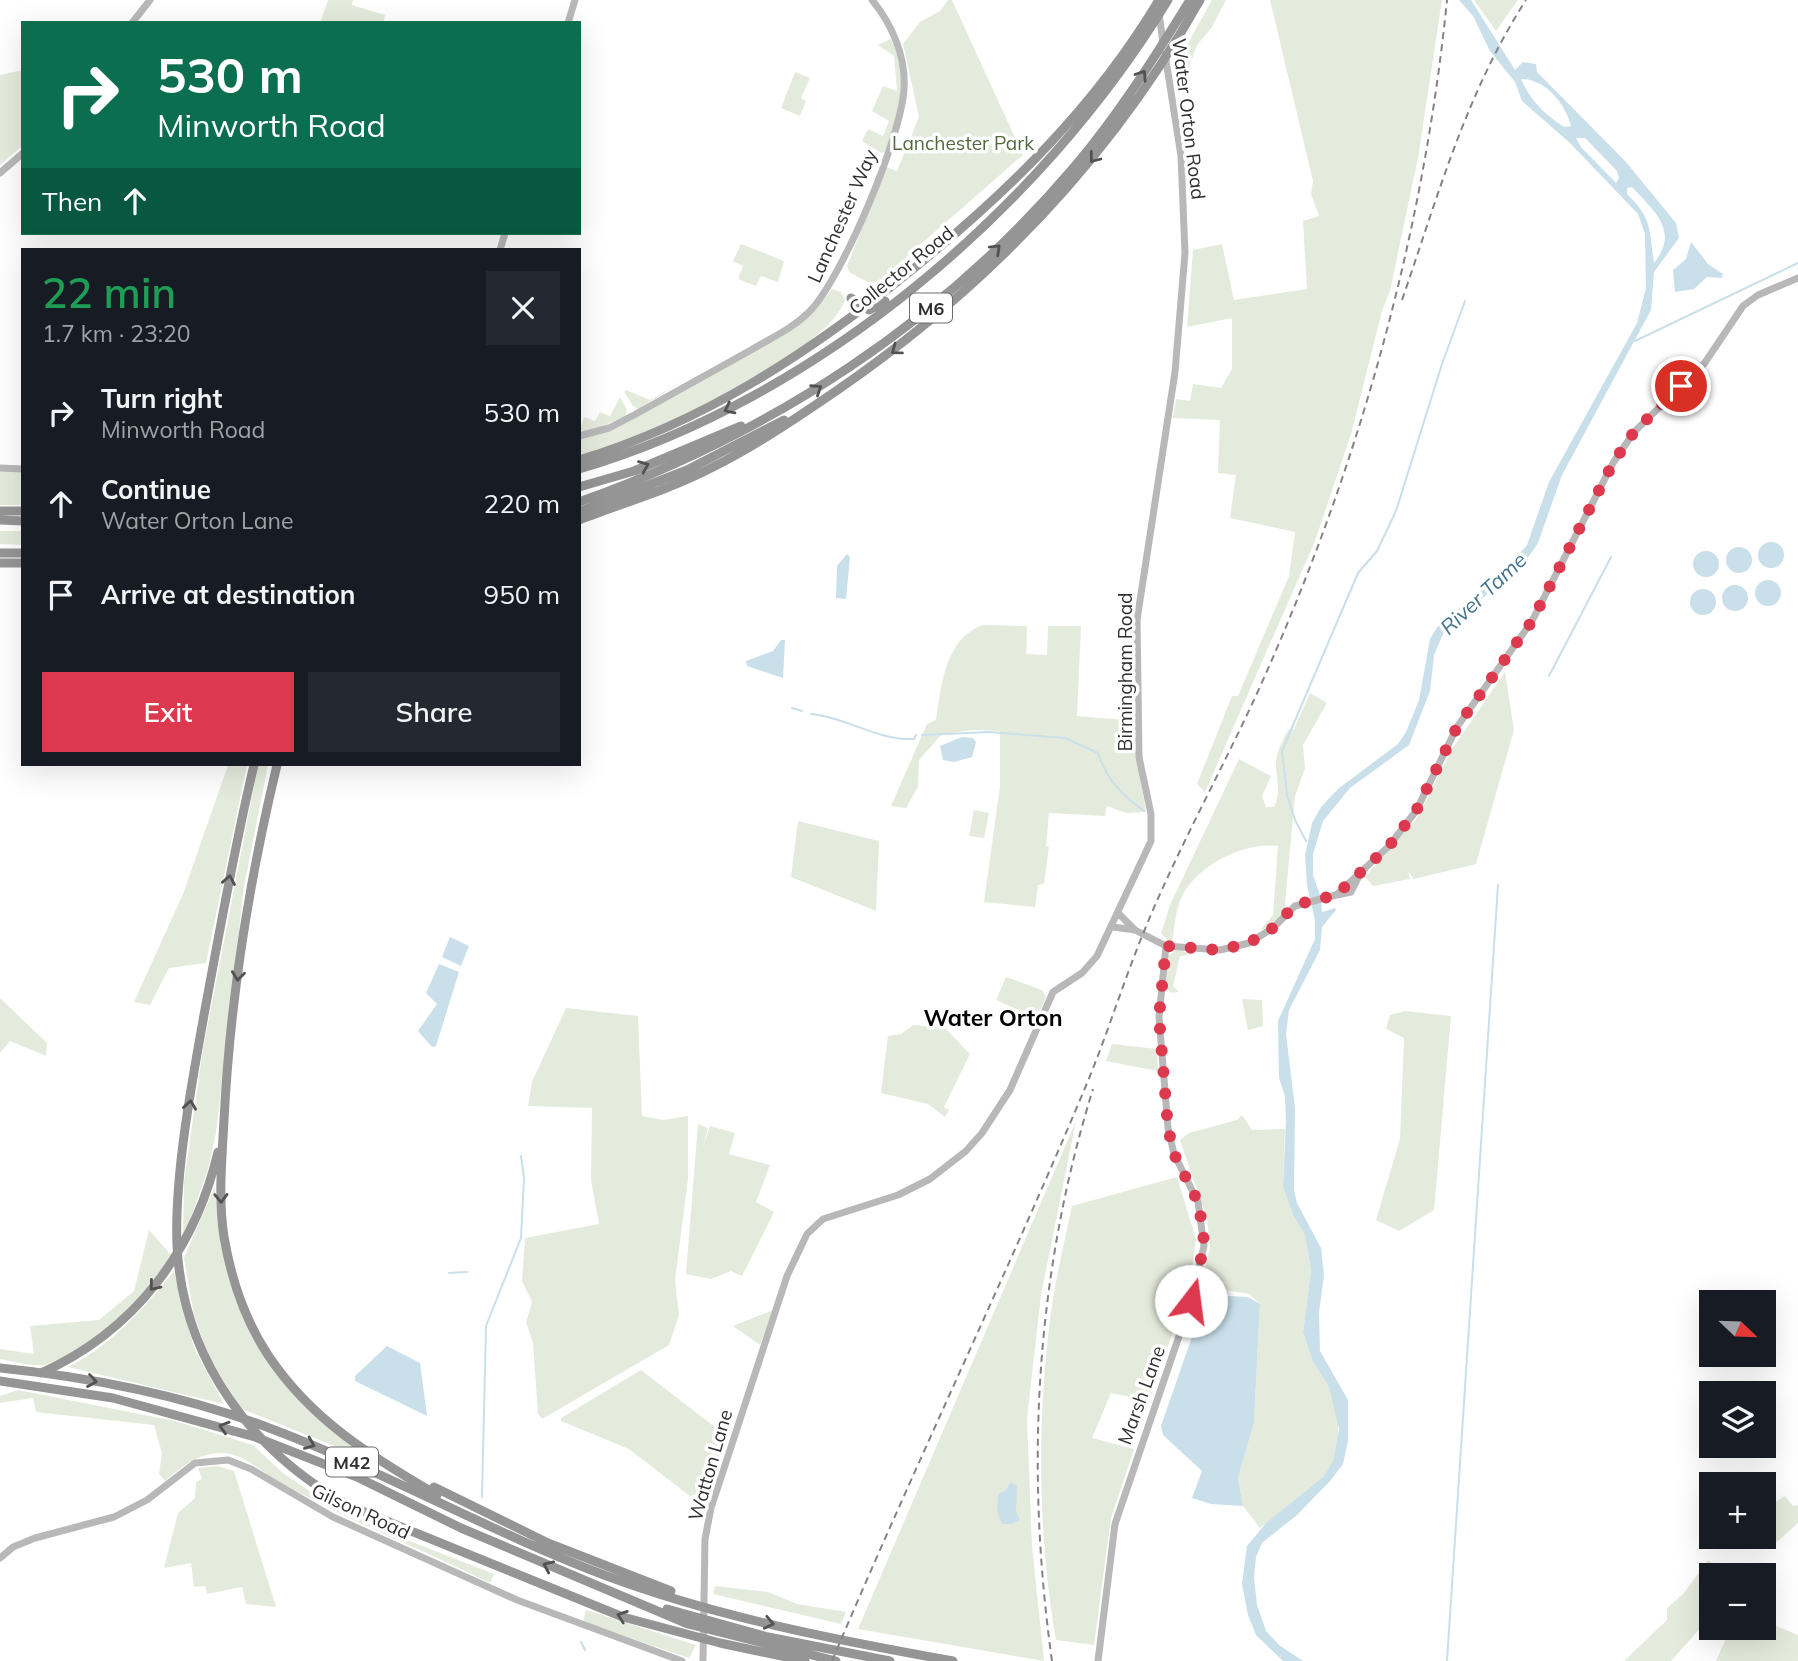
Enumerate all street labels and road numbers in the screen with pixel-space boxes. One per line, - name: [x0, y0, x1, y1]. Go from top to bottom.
- street label: Water Orton Road: [1167, 37, 1211, 201]
- street label: Lanchester Way: [802, 146, 882, 286]
- street label: Collector Road: [844, 220, 958, 320]
- road number: M6: [910, 294, 952, 322]
- street label: Birmingham Road: [1113, 593, 1137, 751]
- street label: Marsh Lane: [1112, 1342, 1170, 1448]
- street label: Watton Lane: [683, 1407, 737, 1523]
- road number: M42: [326, 1448, 378, 1476]
- street label: Gilson Road: [308, 1478, 414, 1544]

